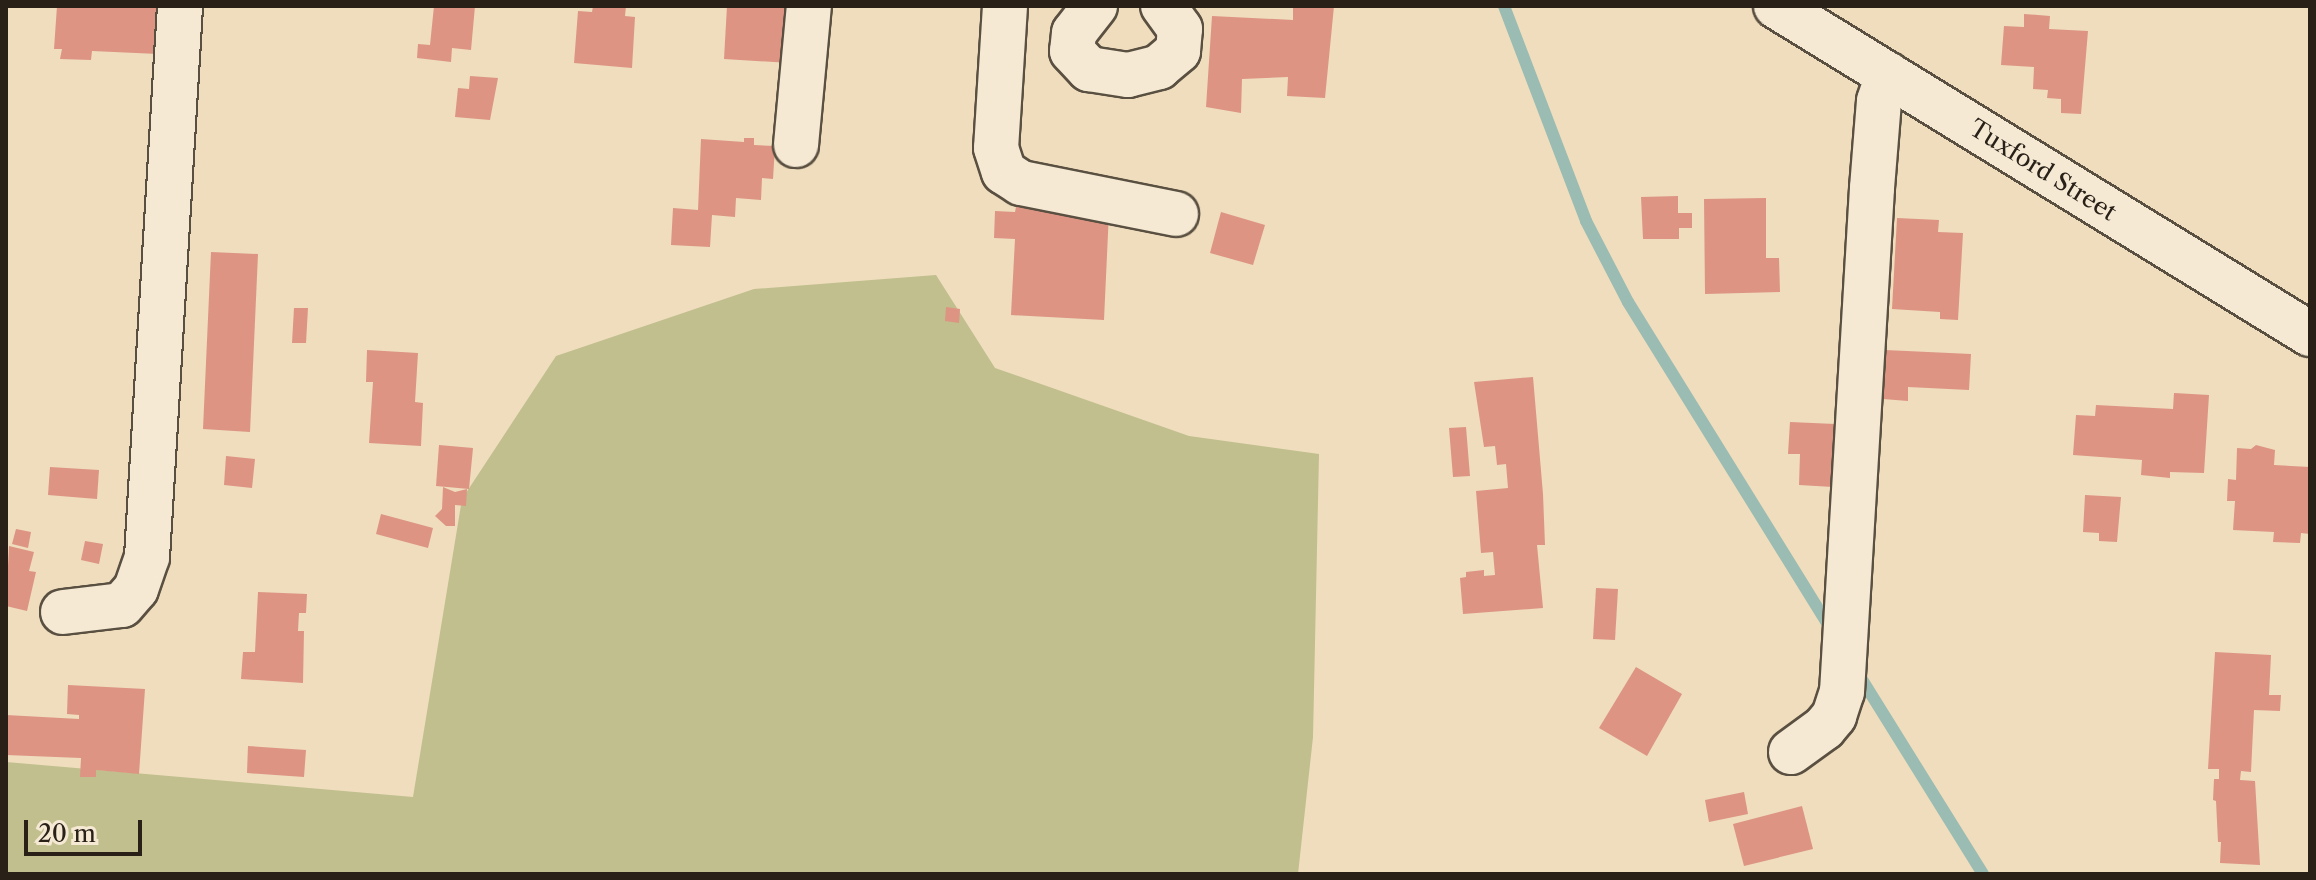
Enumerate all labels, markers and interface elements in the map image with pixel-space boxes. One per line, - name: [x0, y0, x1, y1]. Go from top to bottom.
- street label: Tuxford Street: [1964, 113, 2122, 227]
- scale bar: [28, 804, 146, 854]
- text: 20 m: [38, 819, 96, 848]

